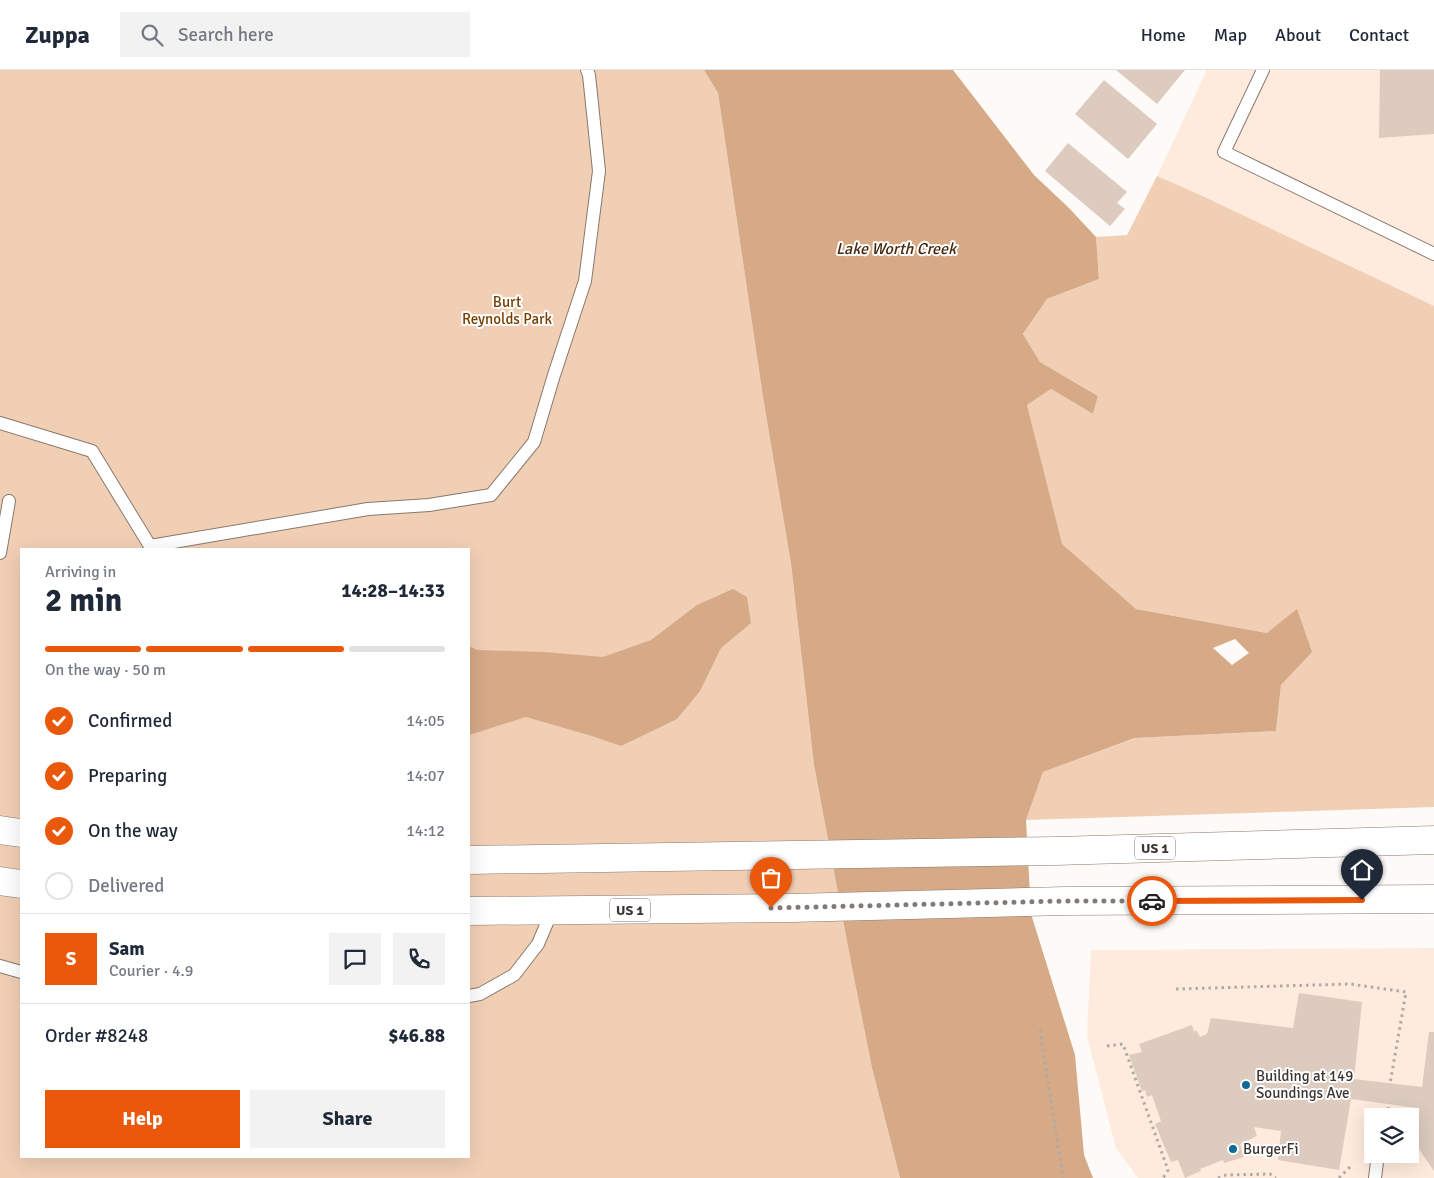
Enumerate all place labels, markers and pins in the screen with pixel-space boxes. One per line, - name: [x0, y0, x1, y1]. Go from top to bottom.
- pin: [1341, 849, 1383, 900]
- pin: [750, 857, 792, 908]
- place label: Building at 149 Soundings Ave: [1256, 1067, 1353, 1102]
- marker: Building at 149 Soundings Ave: [1240, 1079, 1252, 1091]
- place label: BurgerFi: [1243, 1140, 1299, 1158]
- marker: BurgerFi: [1227, 1143, 1239, 1155]

